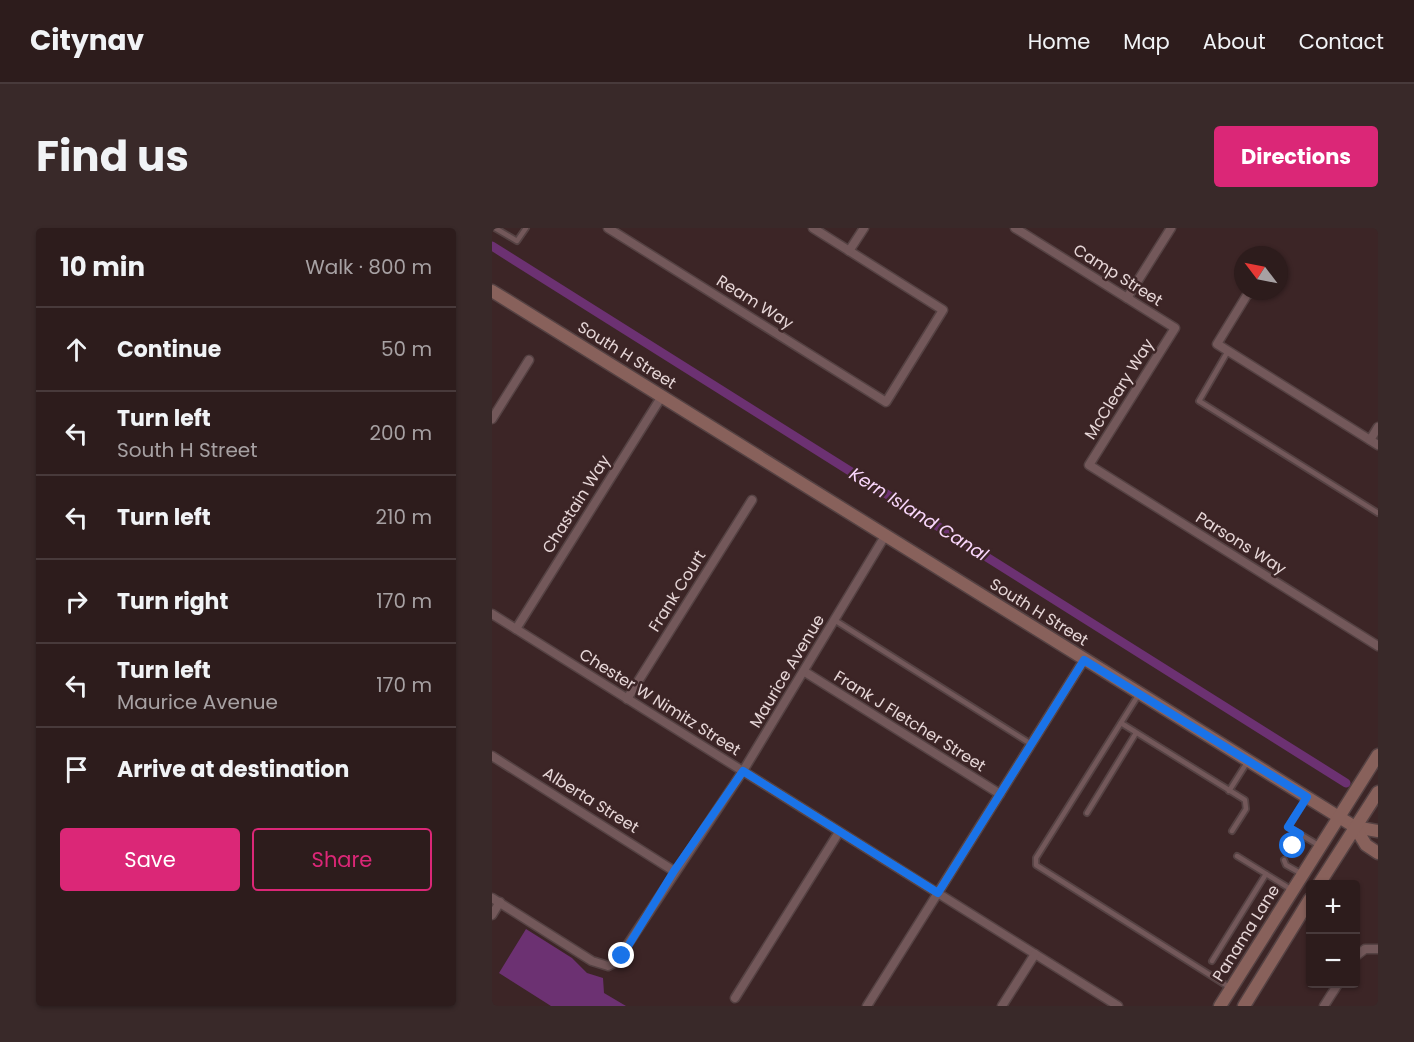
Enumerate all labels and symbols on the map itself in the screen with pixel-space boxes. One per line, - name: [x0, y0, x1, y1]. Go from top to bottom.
- street label: Camp Street: [1069, 238, 1167, 312]
- north arrow: [1234, 246, 1288, 300]
- street label: Ream Way: [712, 269, 798, 335]
- street label: South H Street: [573, 315, 681, 395]
- street label: McCleary Way: [1079, 334, 1159, 444]
- street label: Chastain Way: [536, 450, 616, 558]
- water label: Kern Island Canal: [845, 461, 994, 567]
- street label: Parsons Way: [1191, 506, 1291, 580]
- street label: Frank Court: [643, 546, 711, 636]
- street label: South H Street: [985, 572, 1093, 652]
- street label: Maurice Avenue: [744, 610, 830, 732]
- street label: Chester W Nimitz Street: [575, 643, 745, 761]
- street label: Frank J Fletcher Street: [830, 665, 990, 777]
- street label: Alberta Street: [539, 761, 644, 839]
- route start: [1279, 832, 1305, 858]
- street label: Panama Lane: [1207, 880, 1285, 986]
- route end: [608, 942, 634, 968]

